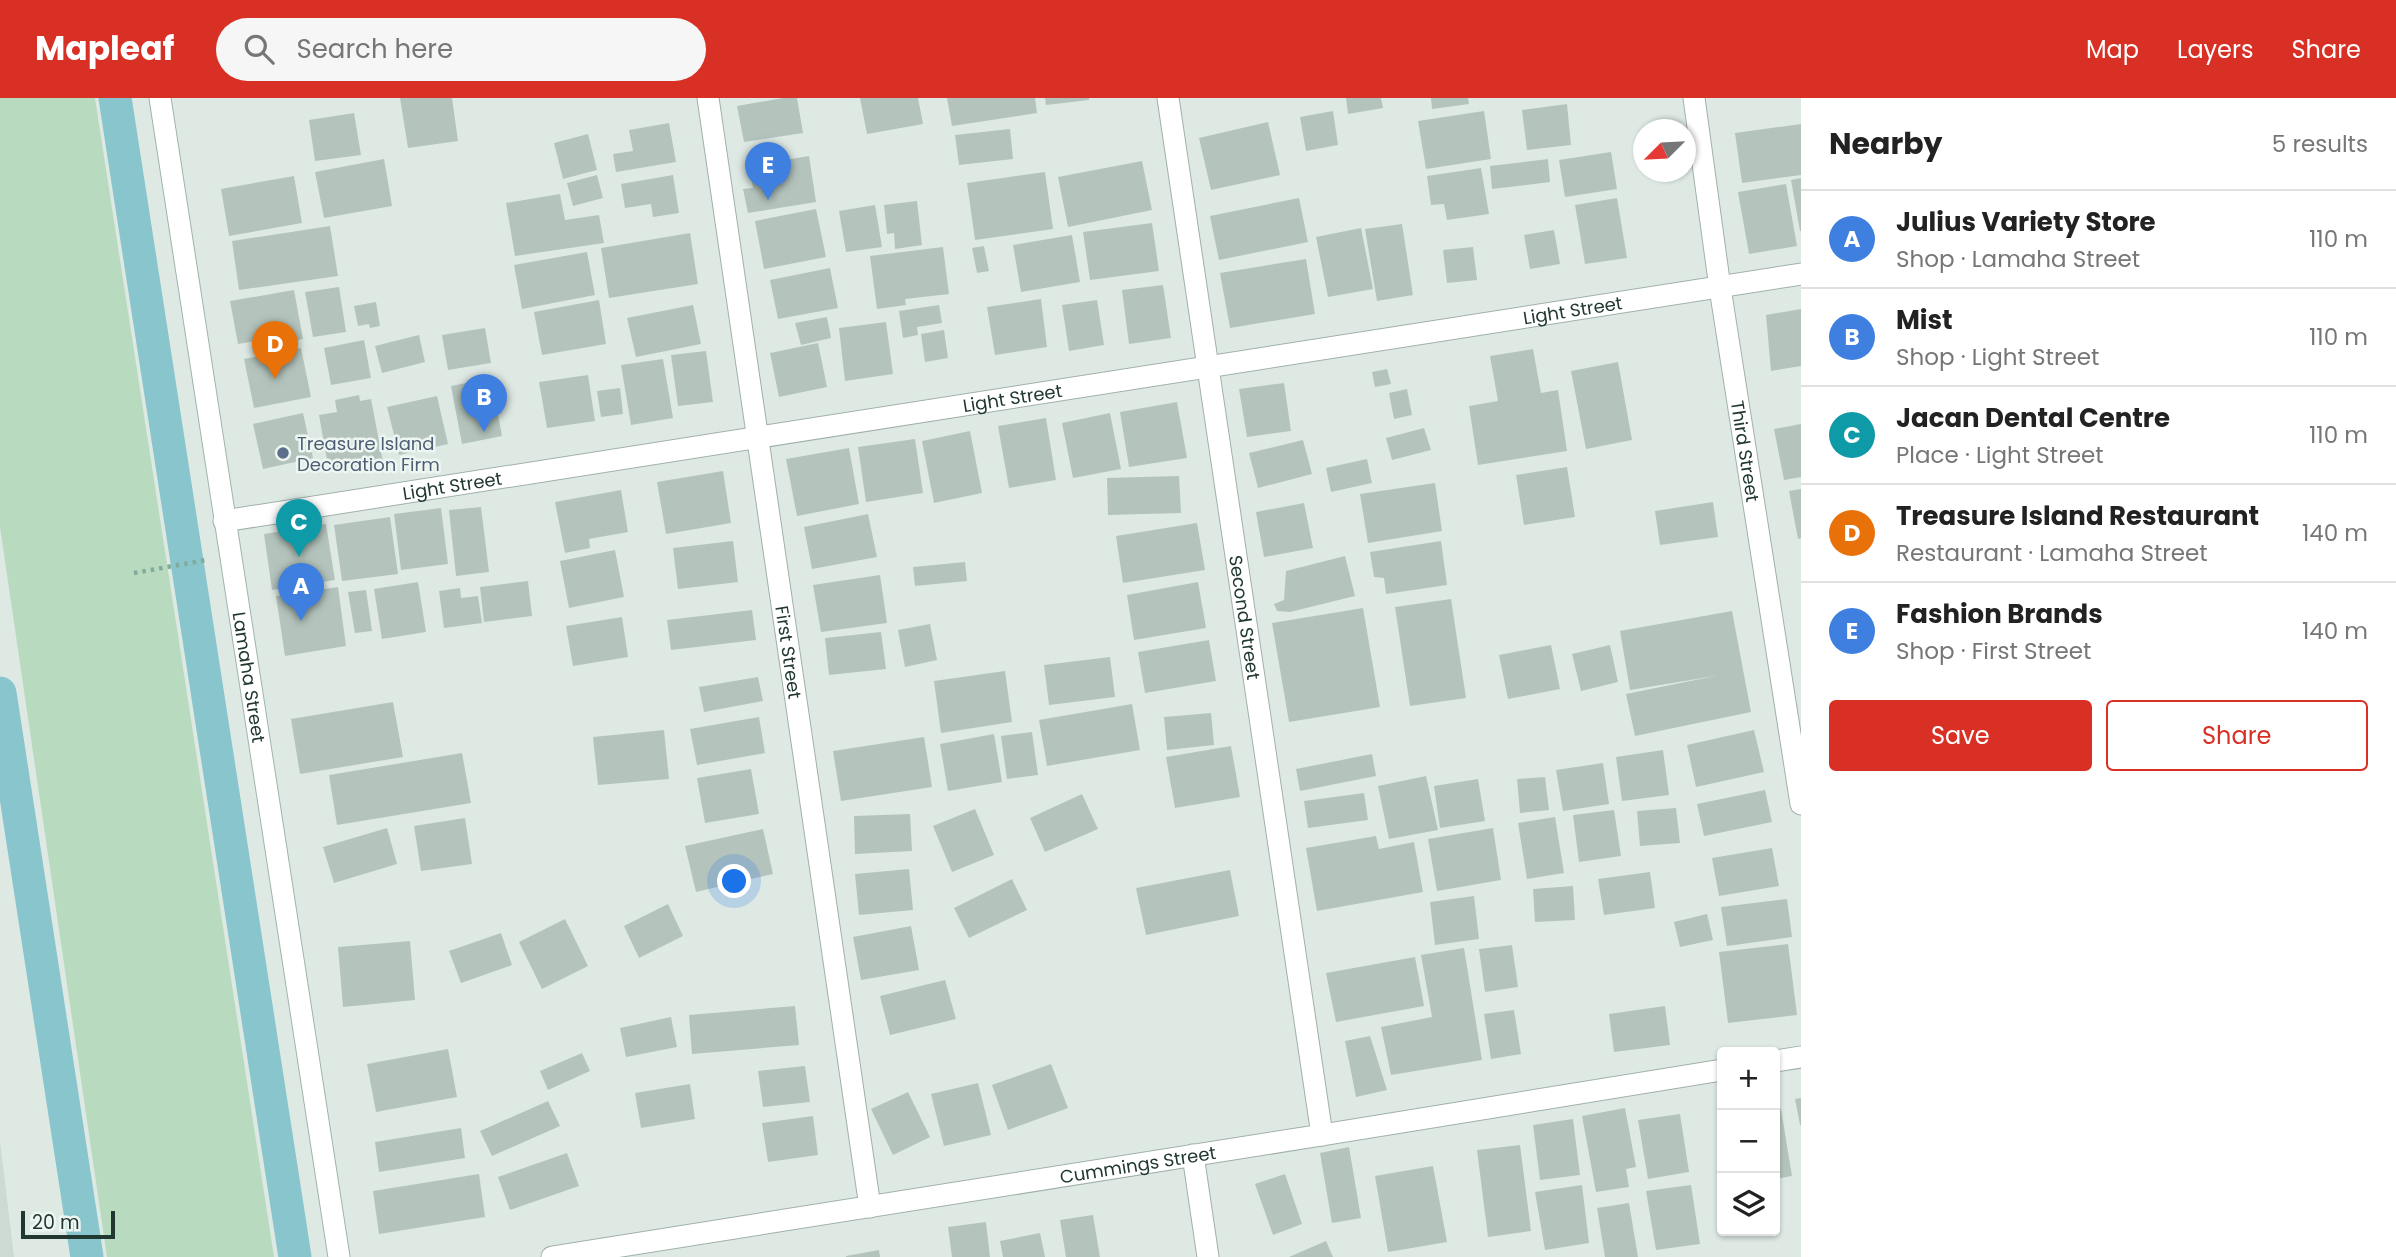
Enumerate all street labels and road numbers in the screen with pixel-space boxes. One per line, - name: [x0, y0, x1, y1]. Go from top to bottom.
- street label: Light Street: [1521, 290, 1624, 330]
- street label: Light Street: [961, 377, 1064, 418]
- street label: Third Street: [1725, 399, 1766, 504]
- street label: Light Street: [401, 465, 504, 505]
- street label: Second Street: [1224, 553, 1267, 681]
- street label: First Street: [770, 604, 808, 700]
- street label: Lamaha Street: [227, 610, 272, 744]
- street label: Cummings Street: [1058, 1140, 1218, 1189]

